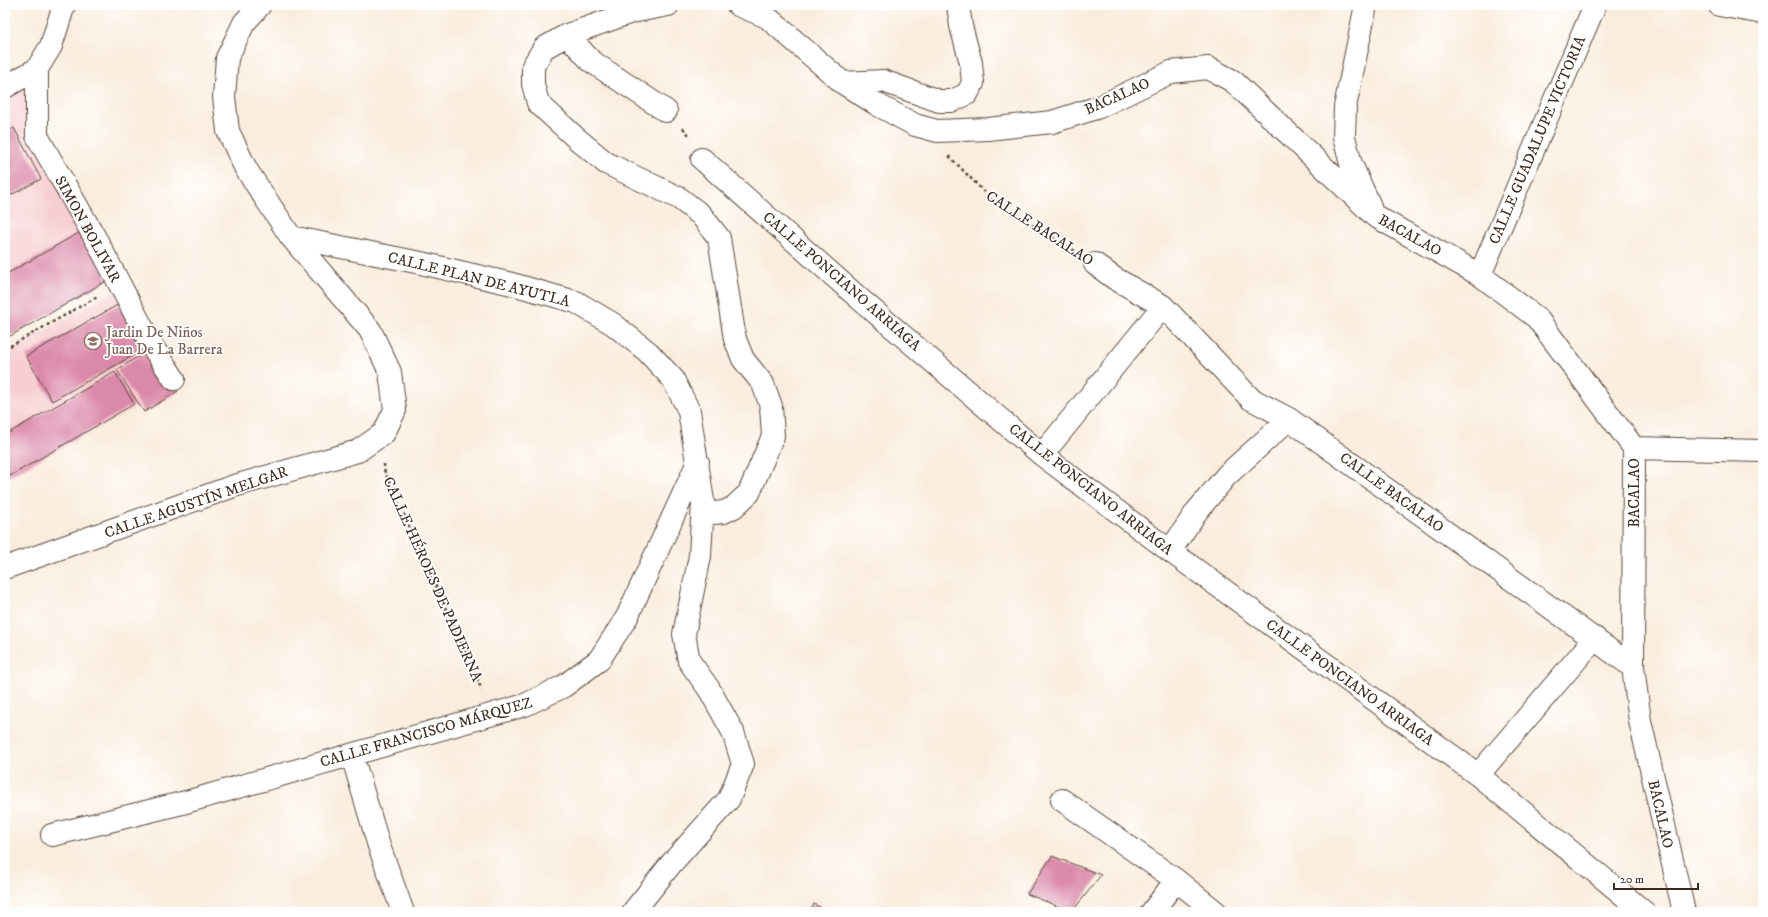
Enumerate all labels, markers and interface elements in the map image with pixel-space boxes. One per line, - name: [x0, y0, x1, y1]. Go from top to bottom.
- street label: CALLE GUADALUPE VICTORIA: [1485, 33, 1590, 247]
- street label: BACALAO: [1082, 74, 1153, 119]
- street label: SIMON BOLIVAR: [50, 173, 125, 286]
- street label: CALLE BACALAO: [982, 187, 1097, 270]
- street label: CALLE PONCIANO ARRIAGA: [759, 208, 925, 355]
- street label: BACALAO: [1375, 210, 1445, 261]
- street label: CALLE PLAN DE AYUTLA: [386, 248, 572, 311]
- place label: Jardin De Niños Juan De La Barrera: [104, 323, 223, 359]
- school or university icon: Jardin De Niños Juan De La Barrera: [83, 331, 103, 351]
- street label: CALLE PONCIANO ARRIAGA: [1005, 419, 1177, 560]
- street label: CALLE BACALAO: [1336, 448, 1448, 537]
- street label: BACALAO: [1625, 458, 1644, 528]
- street label: CALLE AGUSTÍN MELGAR: [102, 461, 290, 543]
- street label: CALLE HÉROES DE PADIERNA: [379, 474, 487, 685]
- street label: CALLE PONCIANO ARRIAGA: [1262, 615, 1438, 750]
- street label: CALLE FRANCISCO MÁRQUEZ: [318, 692, 535, 772]
- street label: BACALAO: [1643, 778, 1678, 850]
- scale bar: [1614, 865, 1698, 891]
- text: 20 m: [1620, 872, 1644, 887]

